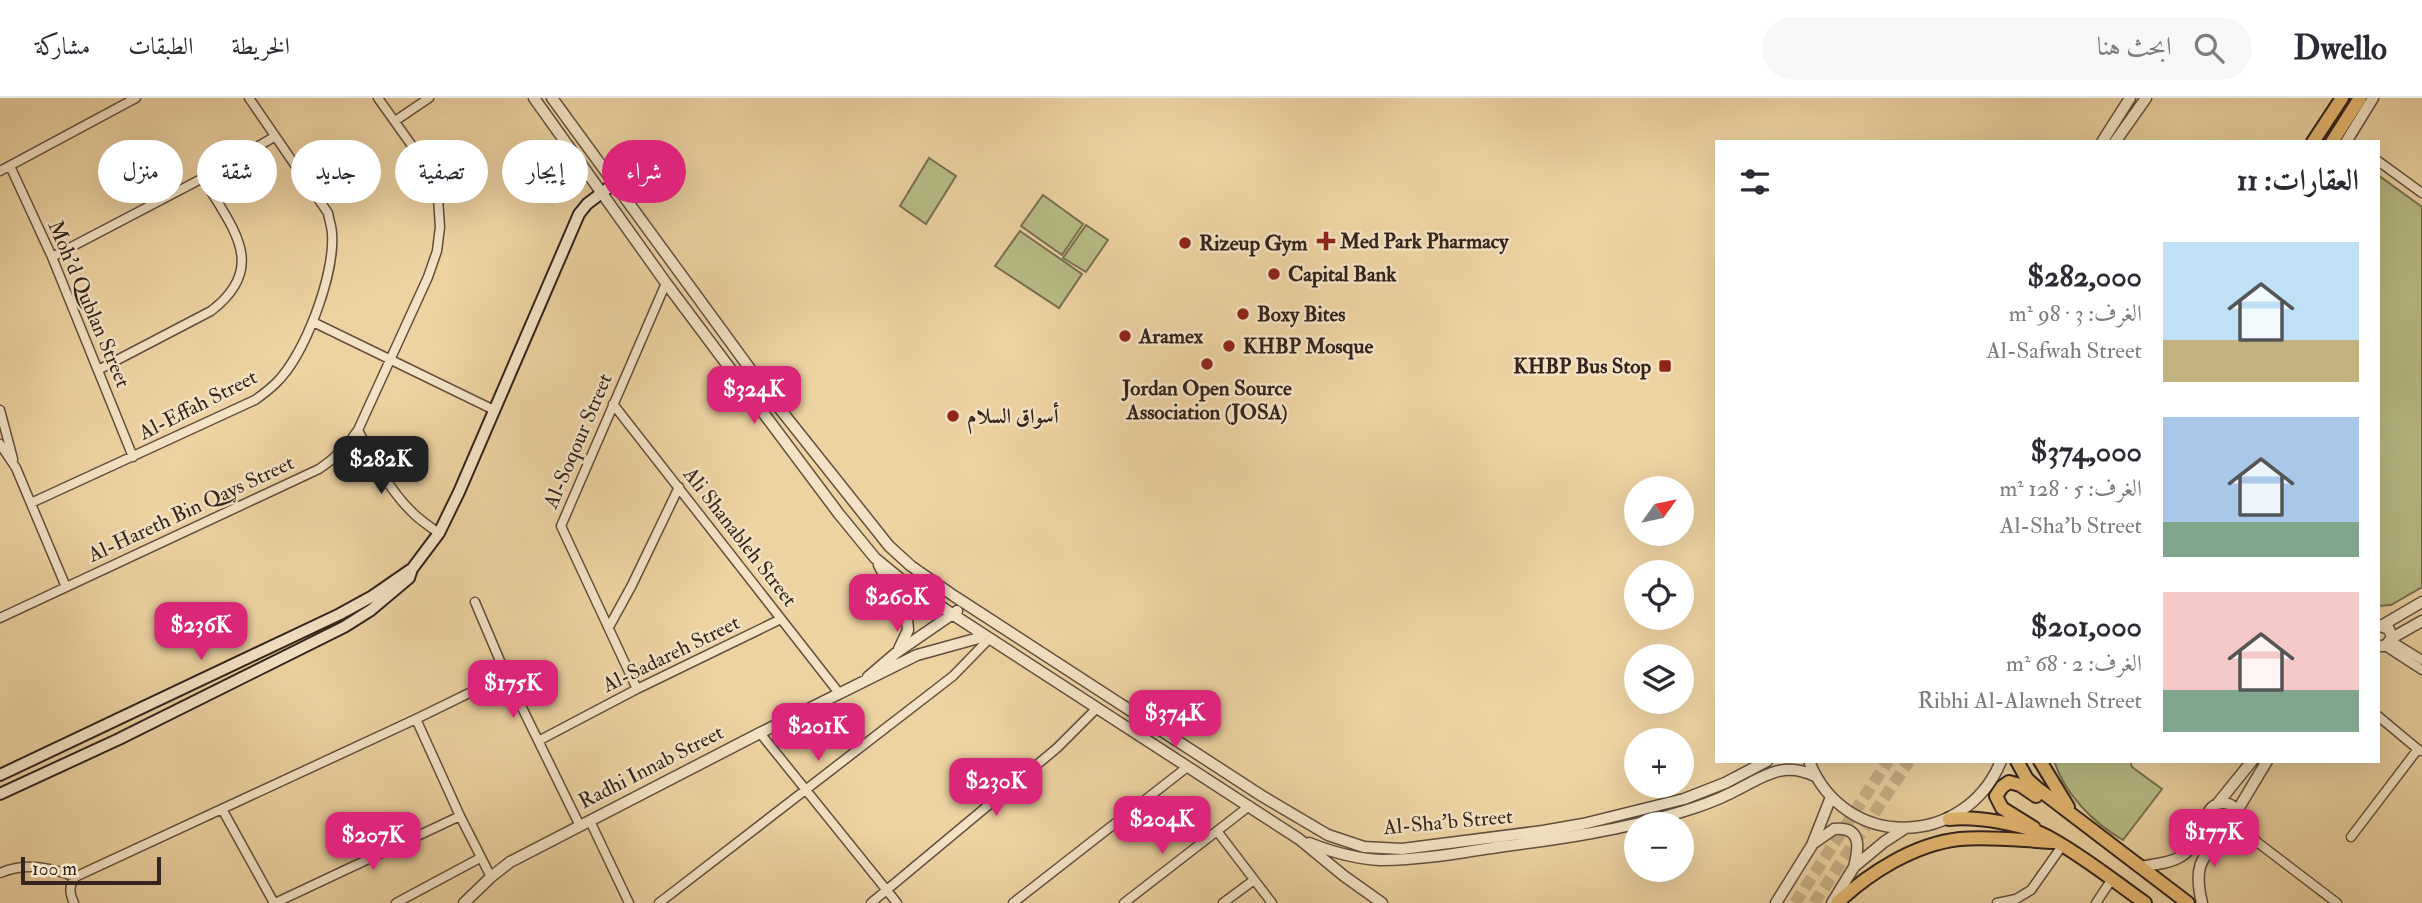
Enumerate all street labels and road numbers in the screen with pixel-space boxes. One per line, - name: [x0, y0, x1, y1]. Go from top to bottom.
- street label: Moh’d Qublan Street: [42, 216, 136, 392]
- street label: Al-Effah Street: [133, 364, 262, 447]
- street label: Al-Soqour Street: [537, 369, 619, 514]
- street label: Al-Hareth Bin Qays Street: [83, 449, 299, 569]
- street label: Ali Shanableh Street: [676, 461, 803, 612]
- street label: Al-Sadareh Street: [597, 609, 744, 699]
- street label: Radhi Innab Street: [574, 719, 728, 815]
- street label: Al-Sha'b Street: [1381, 803, 1514, 841]

